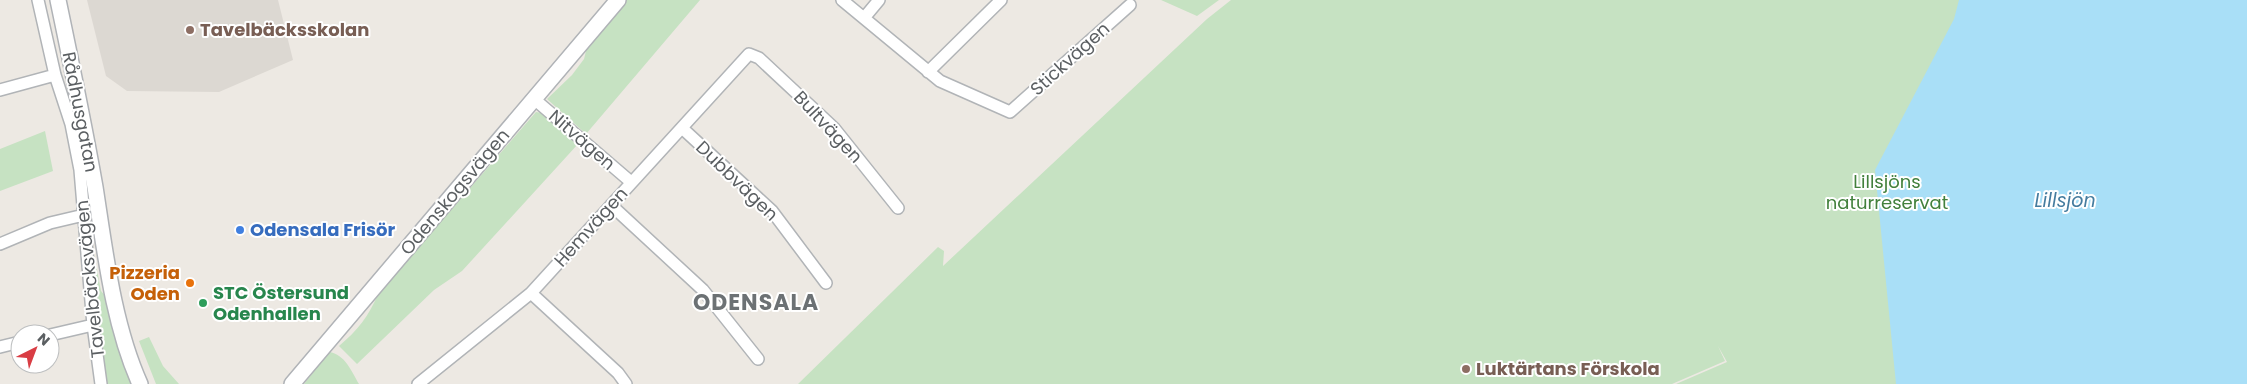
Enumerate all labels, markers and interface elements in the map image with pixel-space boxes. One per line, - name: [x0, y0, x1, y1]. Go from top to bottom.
- street label: Stickvägen: [1025, 16, 1115, 101]
- place label: Tavelbäcksskolan: [200, 17, 369, 42]
- marker: Tavelbäcksskolan: [184, 24, 196, 36]
- street label: Rådhusgatan: [57, 49, 104, 174]
- street label: Bultvägen: [788, 85, 868, 168]
- street label: Nitvägen: [544, 104, 621, 176]
- street label: Odenskogsvägen: [394, 123, 515, 260]
- street label: Dubbvägen: [691, 135, 784, 226]
- park label: Lillsjöns naturreservat: [1826, 169, 1948, 215]
- street label: Hemvägen: [548, 181, 633, 272]
- water label: Lillsjön: [2034, 187, 2096, 214]
- street label: Tavelbäcksvägen: [69, 199, 110, 359]
- place label: Odensala Frisör: [250, 217, 396, 242]
- marker: Odensala Frisör: [234, 224, 246, 236]
- place label: Pizzeria Oden: [109, 260, 180, 306]
- marker: Pizzeria Oden: [184, 277, 196, 289]
- place label: STC Östersund Odenhallen: [213, 280, 349, 326]
- district label: ODENSALA: [693, 287, 819, 318]
- marker: STC Östersund Odenhallen: [197, 297, 209, 309]
- north arrow: [10, 324, 60, 374]
- text: N: [33, 328, 54, 350]
- place label: Luktärtans Förskola: [1476, 356, 1660, 381]
- marker: Luktärtans Förskola: [1460, 363, 1472, 375]

